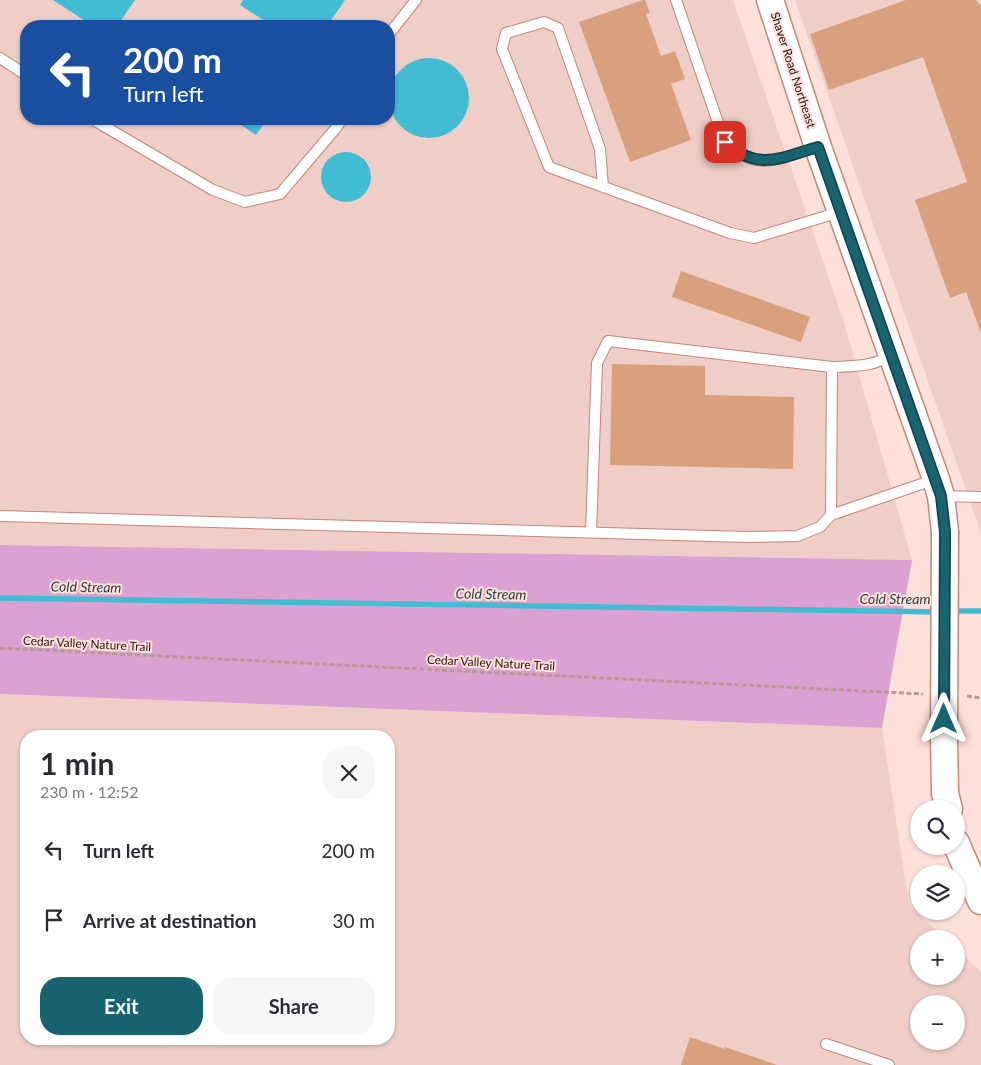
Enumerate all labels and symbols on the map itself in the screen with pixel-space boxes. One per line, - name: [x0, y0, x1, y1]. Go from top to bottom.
- street label: Shaver Road Northeast: [768, 10, 820, 130]
- pin: [704, 121, 746, 163]
- water label: Cold Stream: [50, 577, 122, 596]
- water label: Cold Stream: [455, 584, 527, 603]
- water label: Cold Stream: [860, 590, 930, 607]
- street label: Cedar Valley Nature Trail: [23, 633, 152, 654]
- street label: Cedar Valley Nature Trail: [427, 652, 556, 673]
- position arrow: [917, 692, 969, 744]

